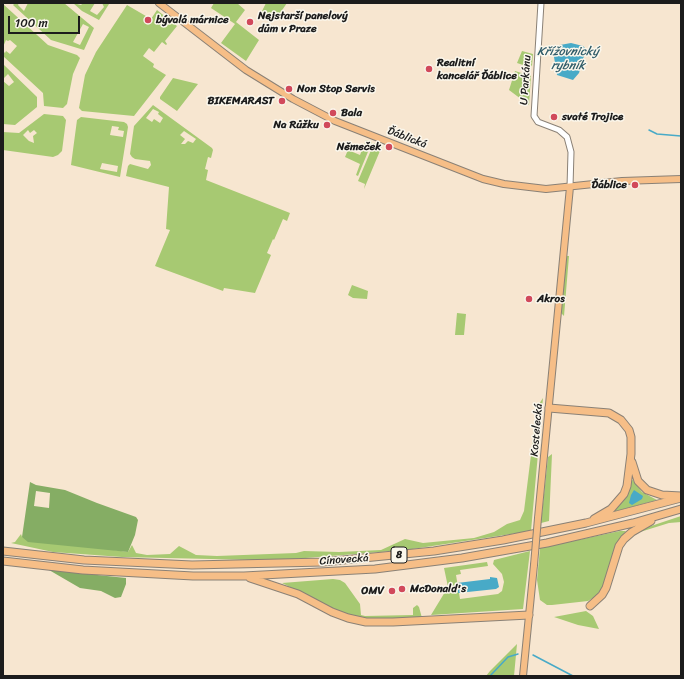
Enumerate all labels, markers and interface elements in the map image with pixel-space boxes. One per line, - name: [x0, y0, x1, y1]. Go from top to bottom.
- scale bar: [10, 8, 82, 34]
- place label: Nejstarší panelový dům v Praze: [258, 9, 348, 35]
- text: 100 m: [15, 12, 48, 34]
- place label: bývalá márnice: [156, 13, 229, 27]
- marker: bývalá márnice: [143, 15, 153, 25]
- marker: Nejstarší panelový dům v Praze: [245, 17, 255, 27]
- water label: Křížovnický rybník: [537, 45, 599, 73]
- street label: U Parkánu: [518, 55, 534, 105]
- place label: Realitní kancelář Ďáblice: [437, 56, 517, 82]
- marker: Realitní kancelář Ďáblice: [424, 64, 434, 74]
- place label: Non Stop Servis: [297, 82, 375, 96]
- marker: Non Stop Servis: [284, 84, 294, 94]
- place label: BIKEMARAST: [208, 94, 274, 108]
- marker: BIKEMARAST: [277, 96, 287, 106]
- place label: Bala: [341, 106, 362, 120]
- marker: Bala: [328, 108, 338, 118]
- place label: svaté Trojice: [562, 110, 623, 124]
- marker: svaté Trojice: [549, 112, 559, 122]
- place label: Na Růžku: [273, 118, 319, 132]
- marker: Na Růžku: [322, 120, 332, 130]
- street label: Ďáblická: [385, 124, 429, 152]
- place label: Němeček: [337, 140, 381, 154]
- marker: Němeček: [384, 142, 394, 152]
- place label: Ďáblice: [592, 178, 627, 192]
- marker: Ďáblice: [630, 180, 640, 190]
- place label: Akros: [537, 292, 565, 306]
- marker: Akros: [524, 294, 534, 304]
- street label: Kostelecká: [528, 403, 546, 457]
- road number: 8: [391, 547, 407, 563]
- street label: Cínovecká: [319, 552, 369, 568]
- place label: McDonald's: [410, 582, 466, 596]
- place label: OMV: [361, 584, 384, 598]
- marker: McDonald's: [397, 584, 407, 594]
- marker: OMV: [387, 586, 397, 596]

